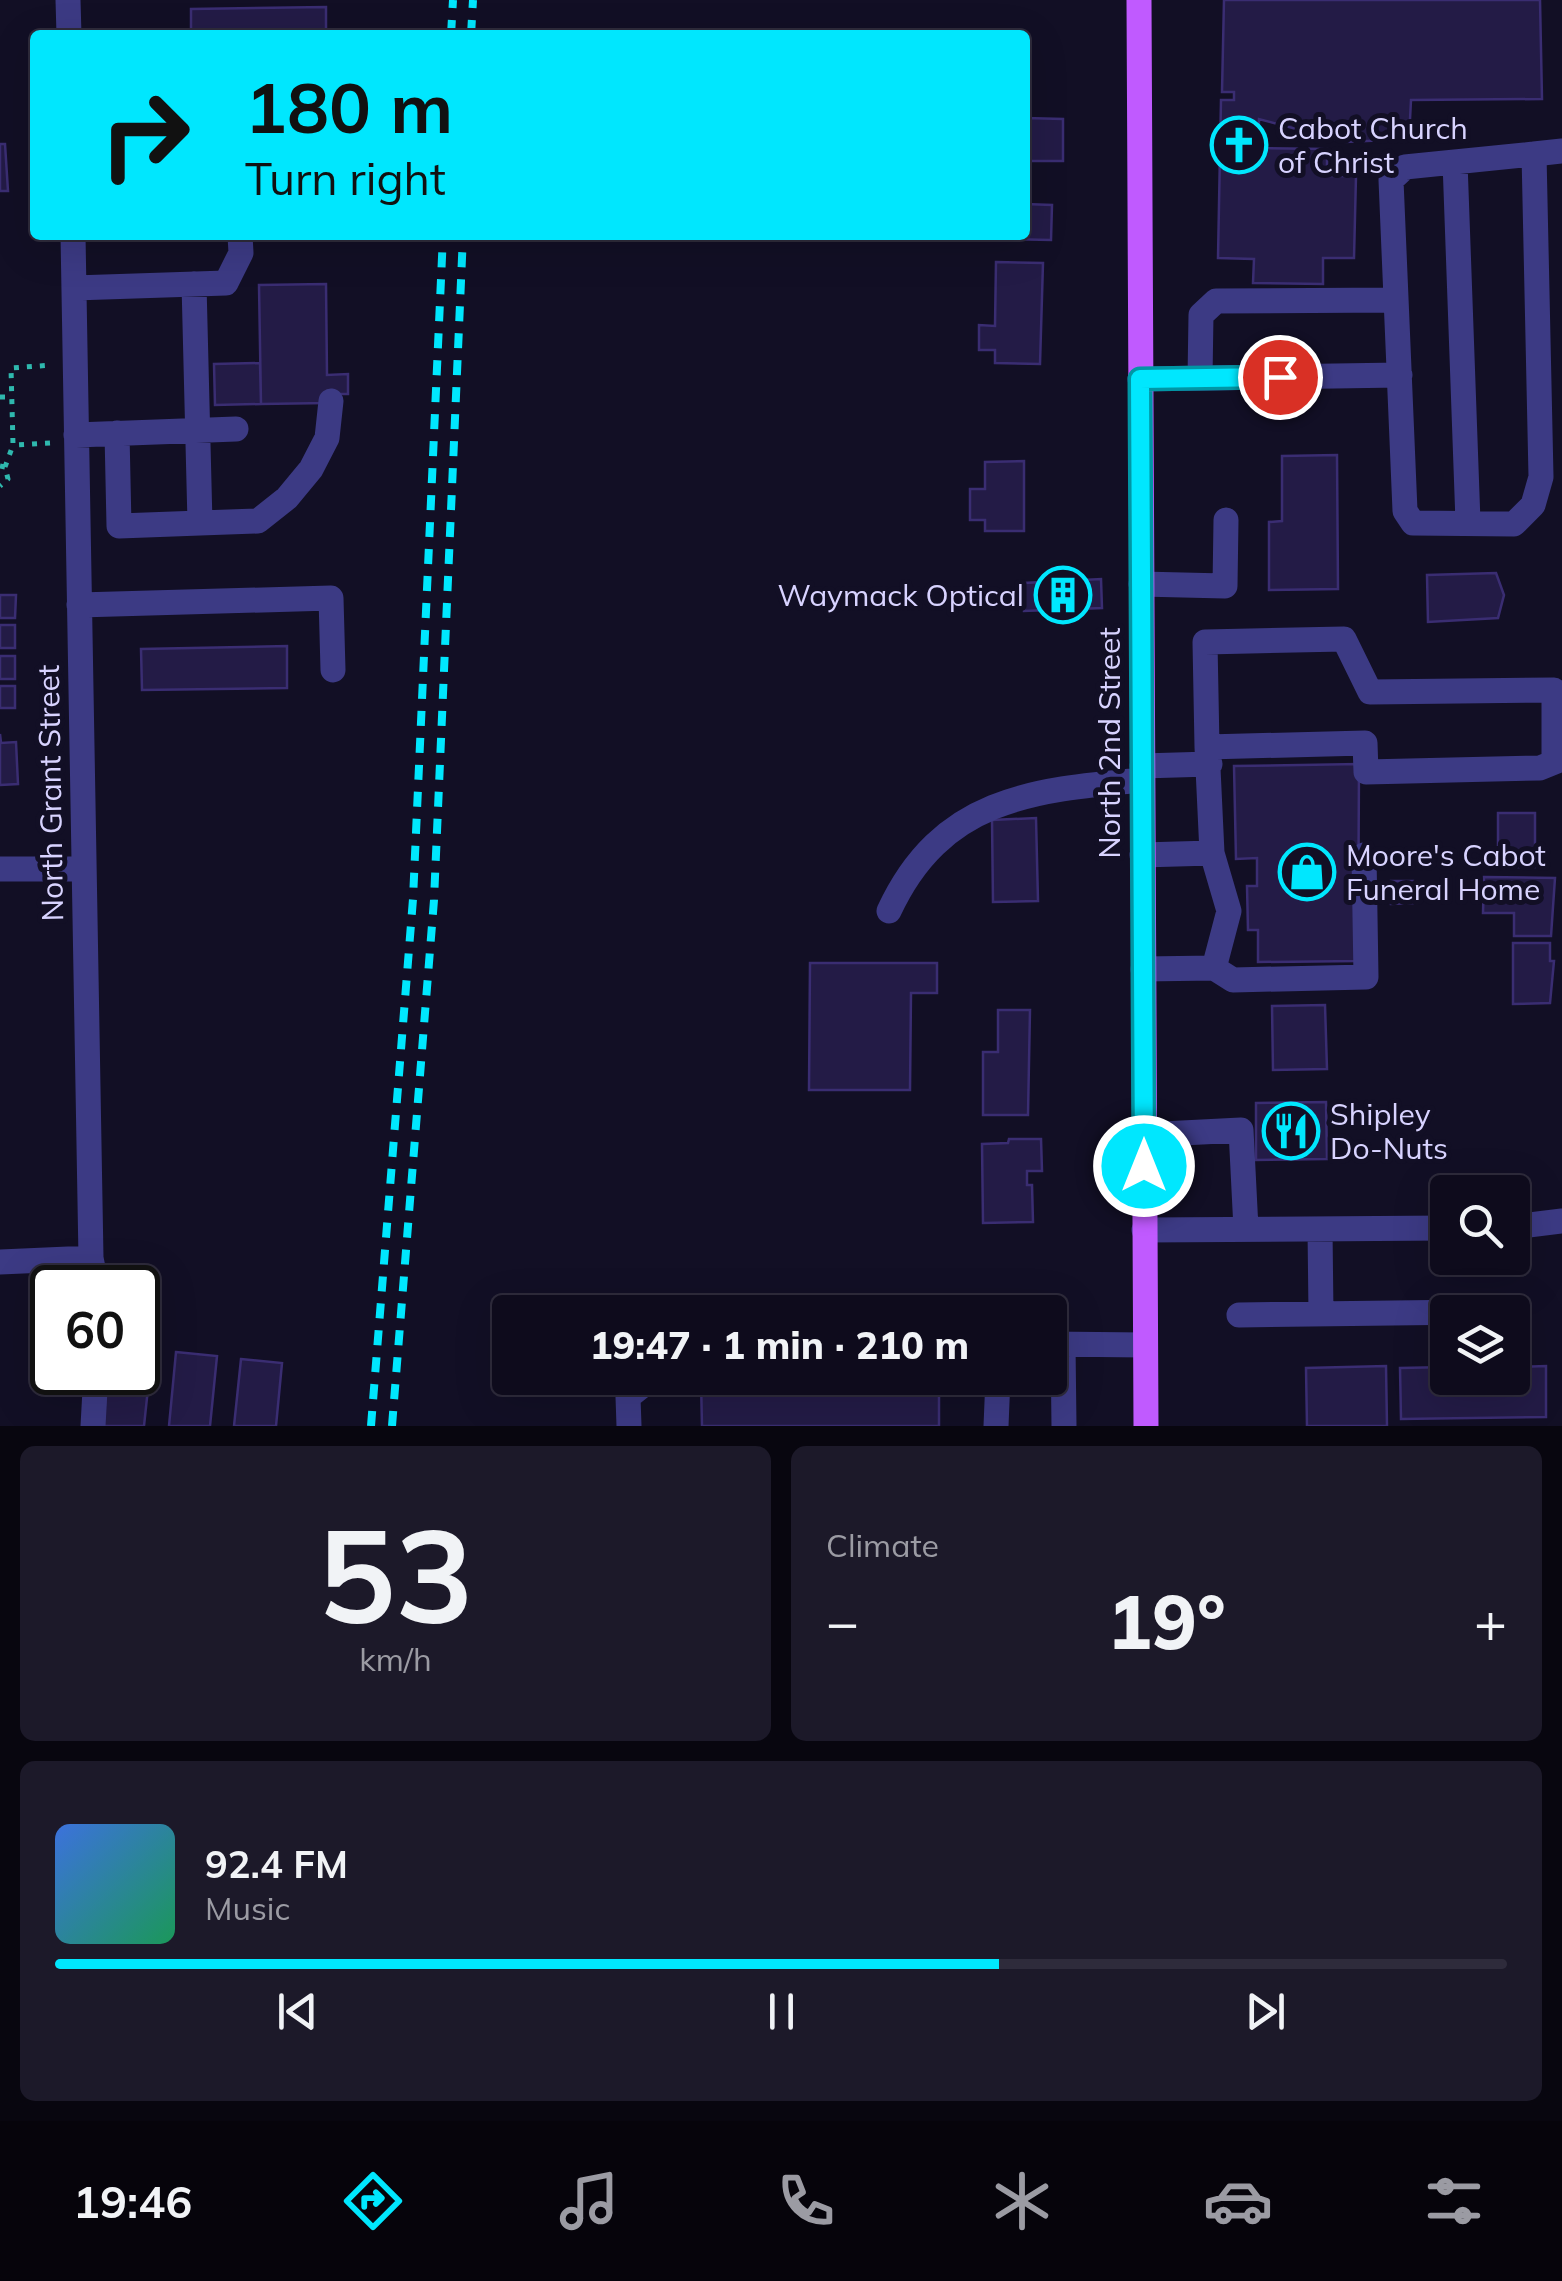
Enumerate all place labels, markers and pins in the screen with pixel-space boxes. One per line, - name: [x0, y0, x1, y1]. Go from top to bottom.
- place label: Cabot Church of Christ: [1278, 109, 1468, 181]
- church icon: Cabot Church of Christ: [1209, 115, 1269, 175]
- pin: [1238, 335, 1323, 420]
- building icon: Waymack Optical: [1033, 565, 1093, 625]
- place label: Waymack Optical: [778, 576, 1024, 614]
- place label: Moore's Cabot Funeral Home: [1346, 836, 1546, 908]
- shop icon: Moore's Cabot Funeral Home: [1277, 842, 1337, 902]
- place label: Shipley Do-Nuts: [1330, 1095, 1448, 1167]
- restaurant icon: Shipley Do-Nuts: [1261, 1101, 1321, 1161]

